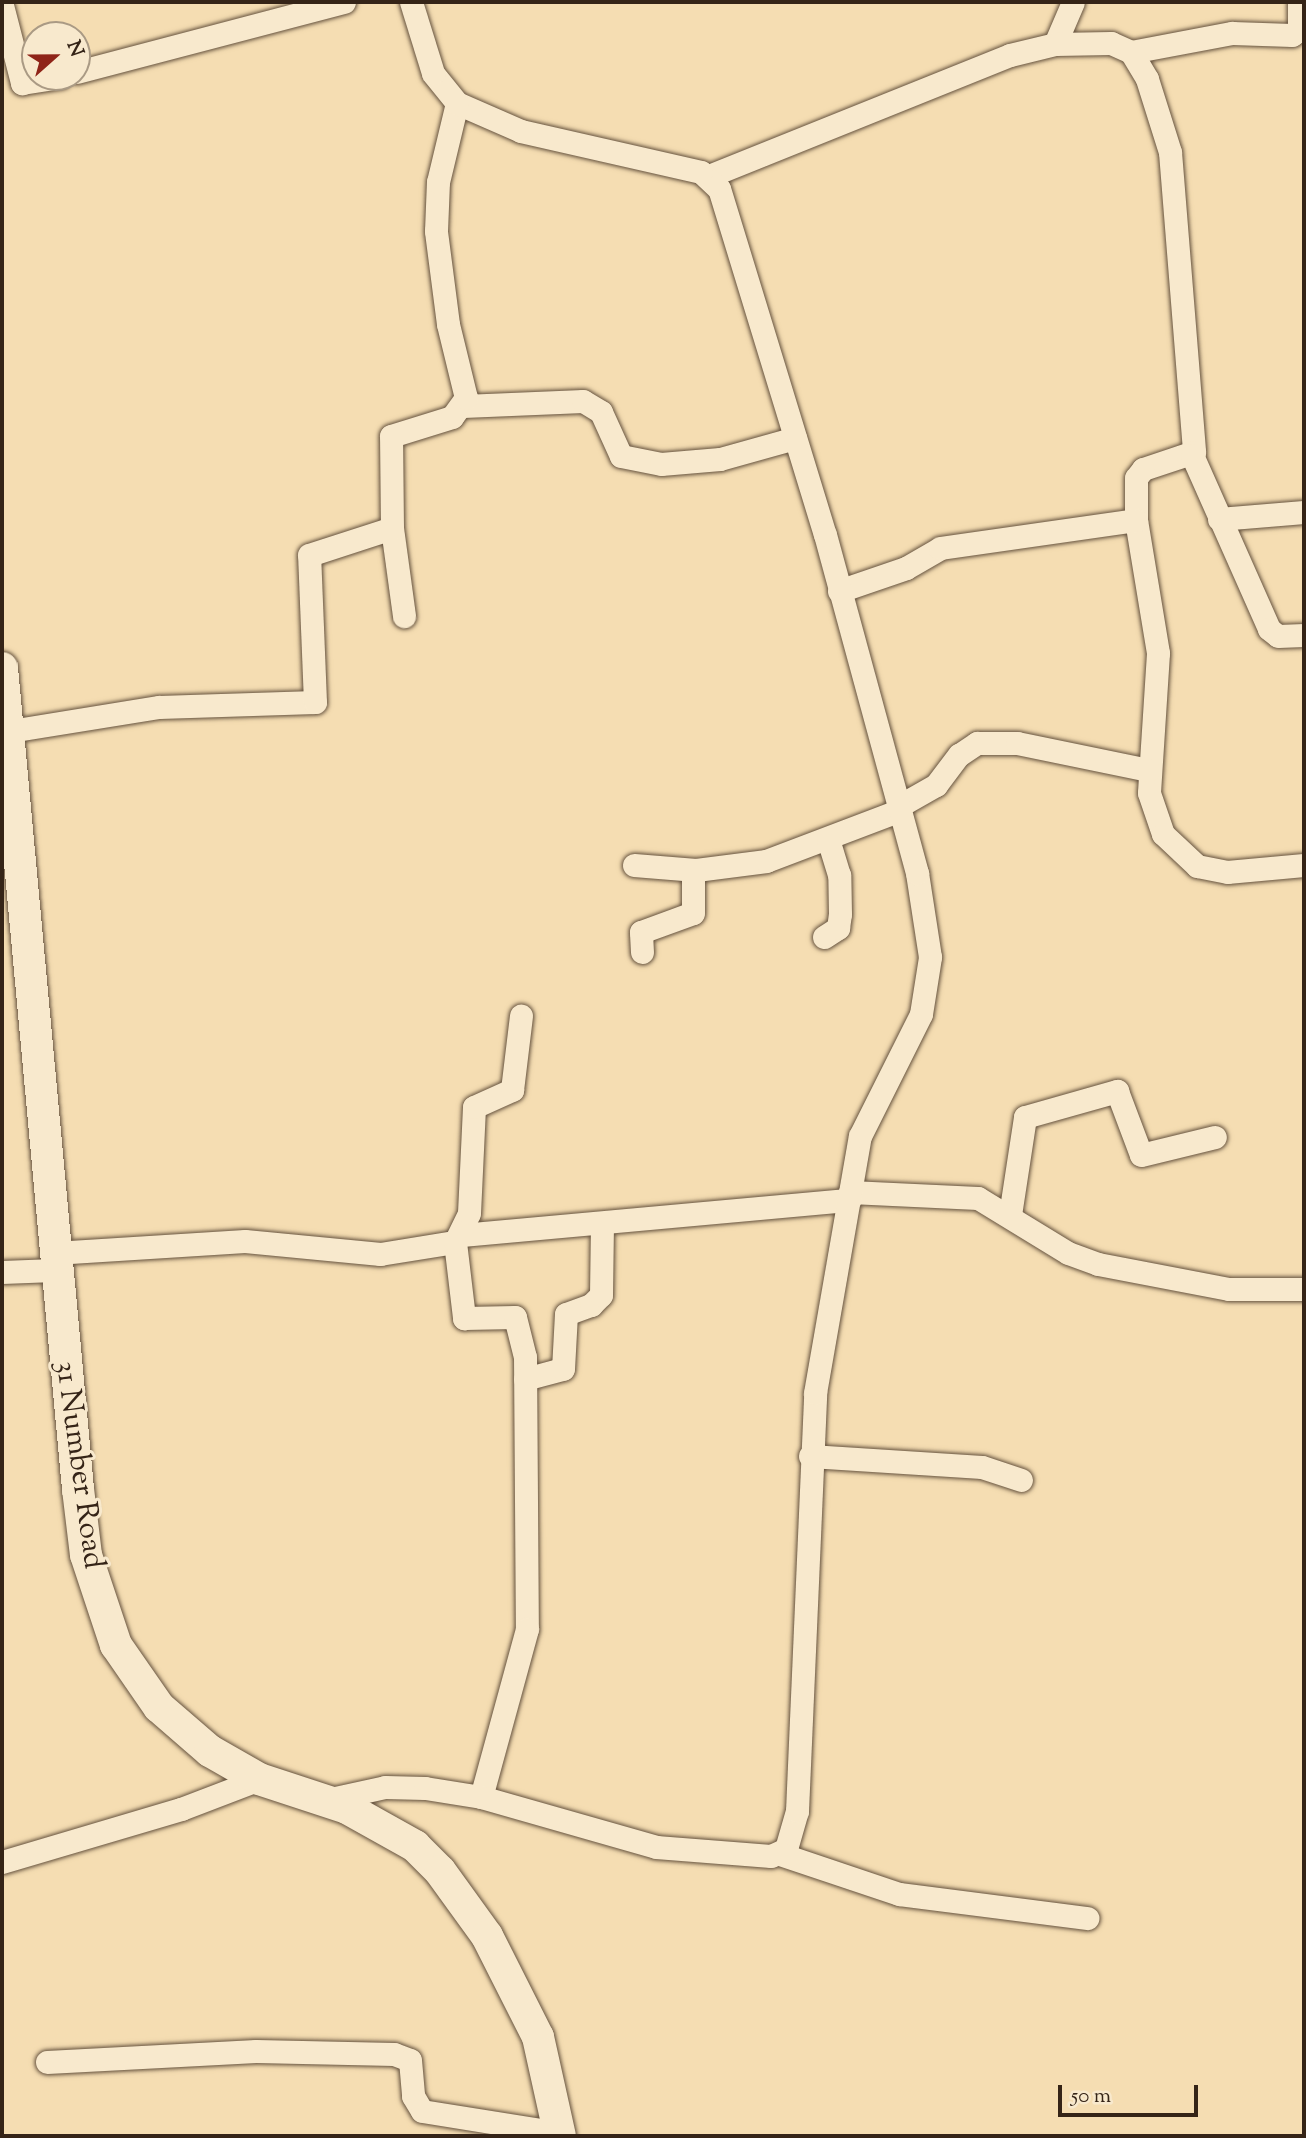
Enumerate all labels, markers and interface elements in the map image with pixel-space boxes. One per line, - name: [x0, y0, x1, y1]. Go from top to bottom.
- north arrow: [21, 21, 91, 91]
- text: N: [59, 37, 90, 61]
- street label: 31 Number Road: [46, 1359, 110, 1571]
- scale bar: [1061, 2072, 1201, 2116]
- text: 50 m: [1071, 2082, 1111, 2112]

